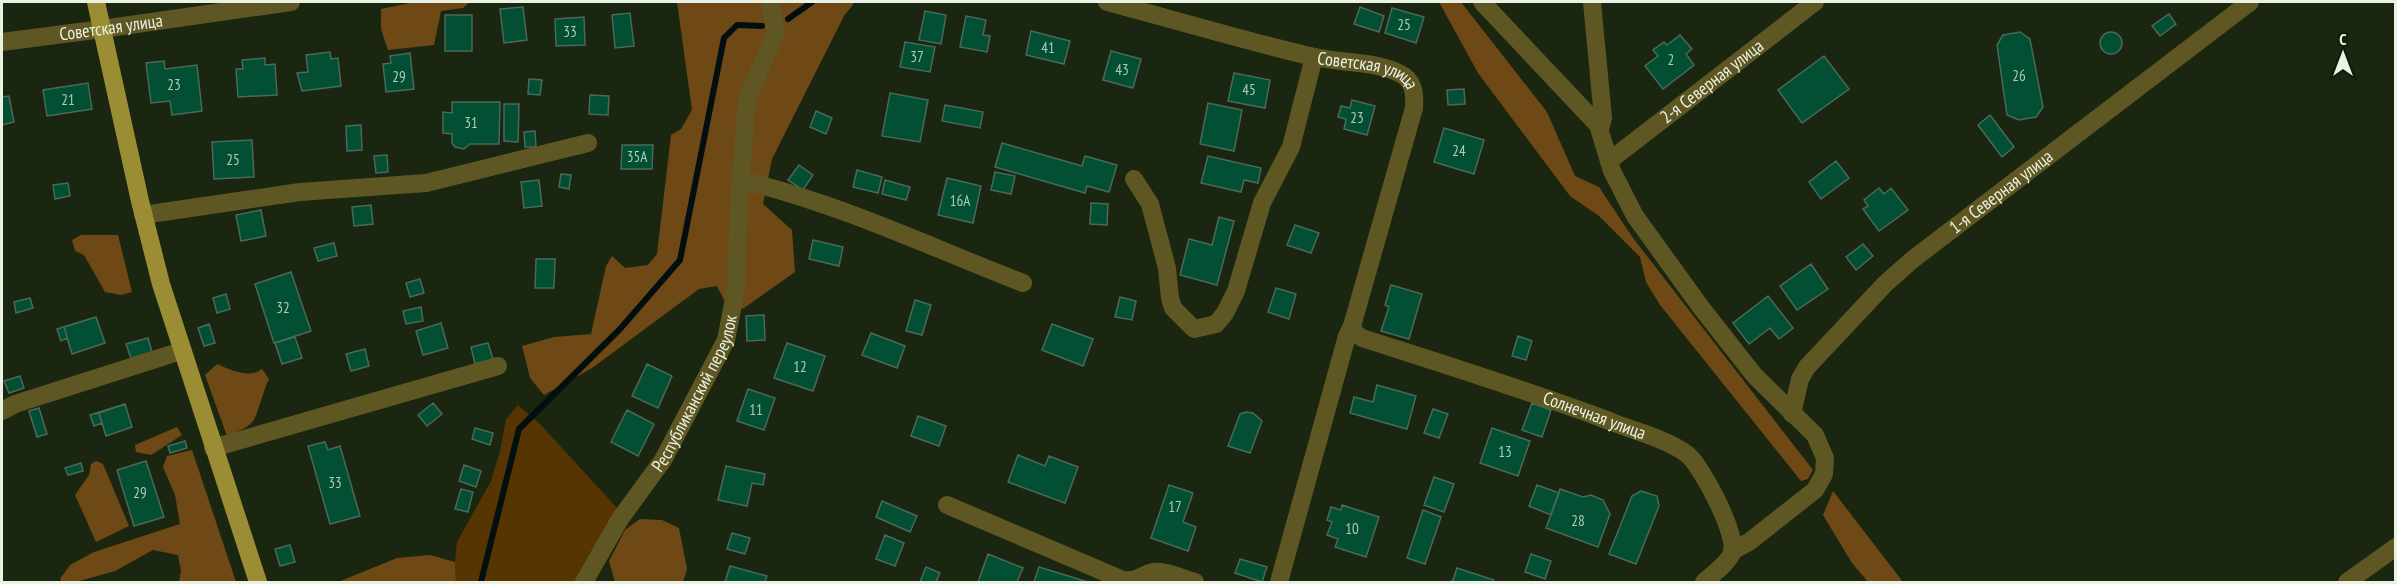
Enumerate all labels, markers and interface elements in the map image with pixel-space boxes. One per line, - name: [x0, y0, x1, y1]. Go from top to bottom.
- street label: Советская улица: [58, 8, 164, 45]
- house number: 25: [1397, 15, 1411, 34]
- house number: 33: [563, 22, 577, 41]
- north arrow: [2313, 24, 2373, 84]
- text: С: [2339, 29, 2347, 49]
- street label: 2-я Северная улица: [1655, 34, 1768, 128]
- house number: 41: [1041, 38, 1055, 57]
- street label: Советская улица: [1316, 46, 1424, 93]
- house number: 37: [910, 47, 924, 66]
- house number: 2: [1668, 50, 1674, 69]
- house number: 43: [1115, 60, 1129, 79]
- house number: 26: [2012, 66, 2026, 85]
- house number: 29: [392, 67, 406, 86]
- house number: 23: [167, 75, 181, 94]
- house number: 45: [1242, 80, 1256, 99]
- house number: 21: [61, 90, 75, 109]
- house number: 23: [1350, 108, 1364, 127]
- house number: 31: [464, 113, 478, 132]
- house number: 24: [1452, 141, 1466, 160]
- street label: 1-я Северная улица: [1944, 145, 2057, 238]
- house number: 35А: [627, 147, 648, 166]
- house number: 25: [226, 150, 240, 169]
- house number: 16А: [950, 191, 971, 210]
- house number: 32: [276, 298, 290, 317]
- street label: Республиканский переулок: [646, 313, 742, 476]
- house number: 12: [793, 357, 807, 376]
- street label: Солнечная улица: [1540, 386, 1649, 444]
- house number: 11: [749, 400, 763, 419]
- house number: 13: [1498, 442, 1512, 461]
- house number: 33: [328, 473, 342, 492]
- house number: 29: [133, 483, 147, 502]
- house number: 17: [1168, 497, 1182, 516]
- house number: 28: [1571, 511, 1585, 530]
- house number: 10: [1345, 519, 1359, 538]

